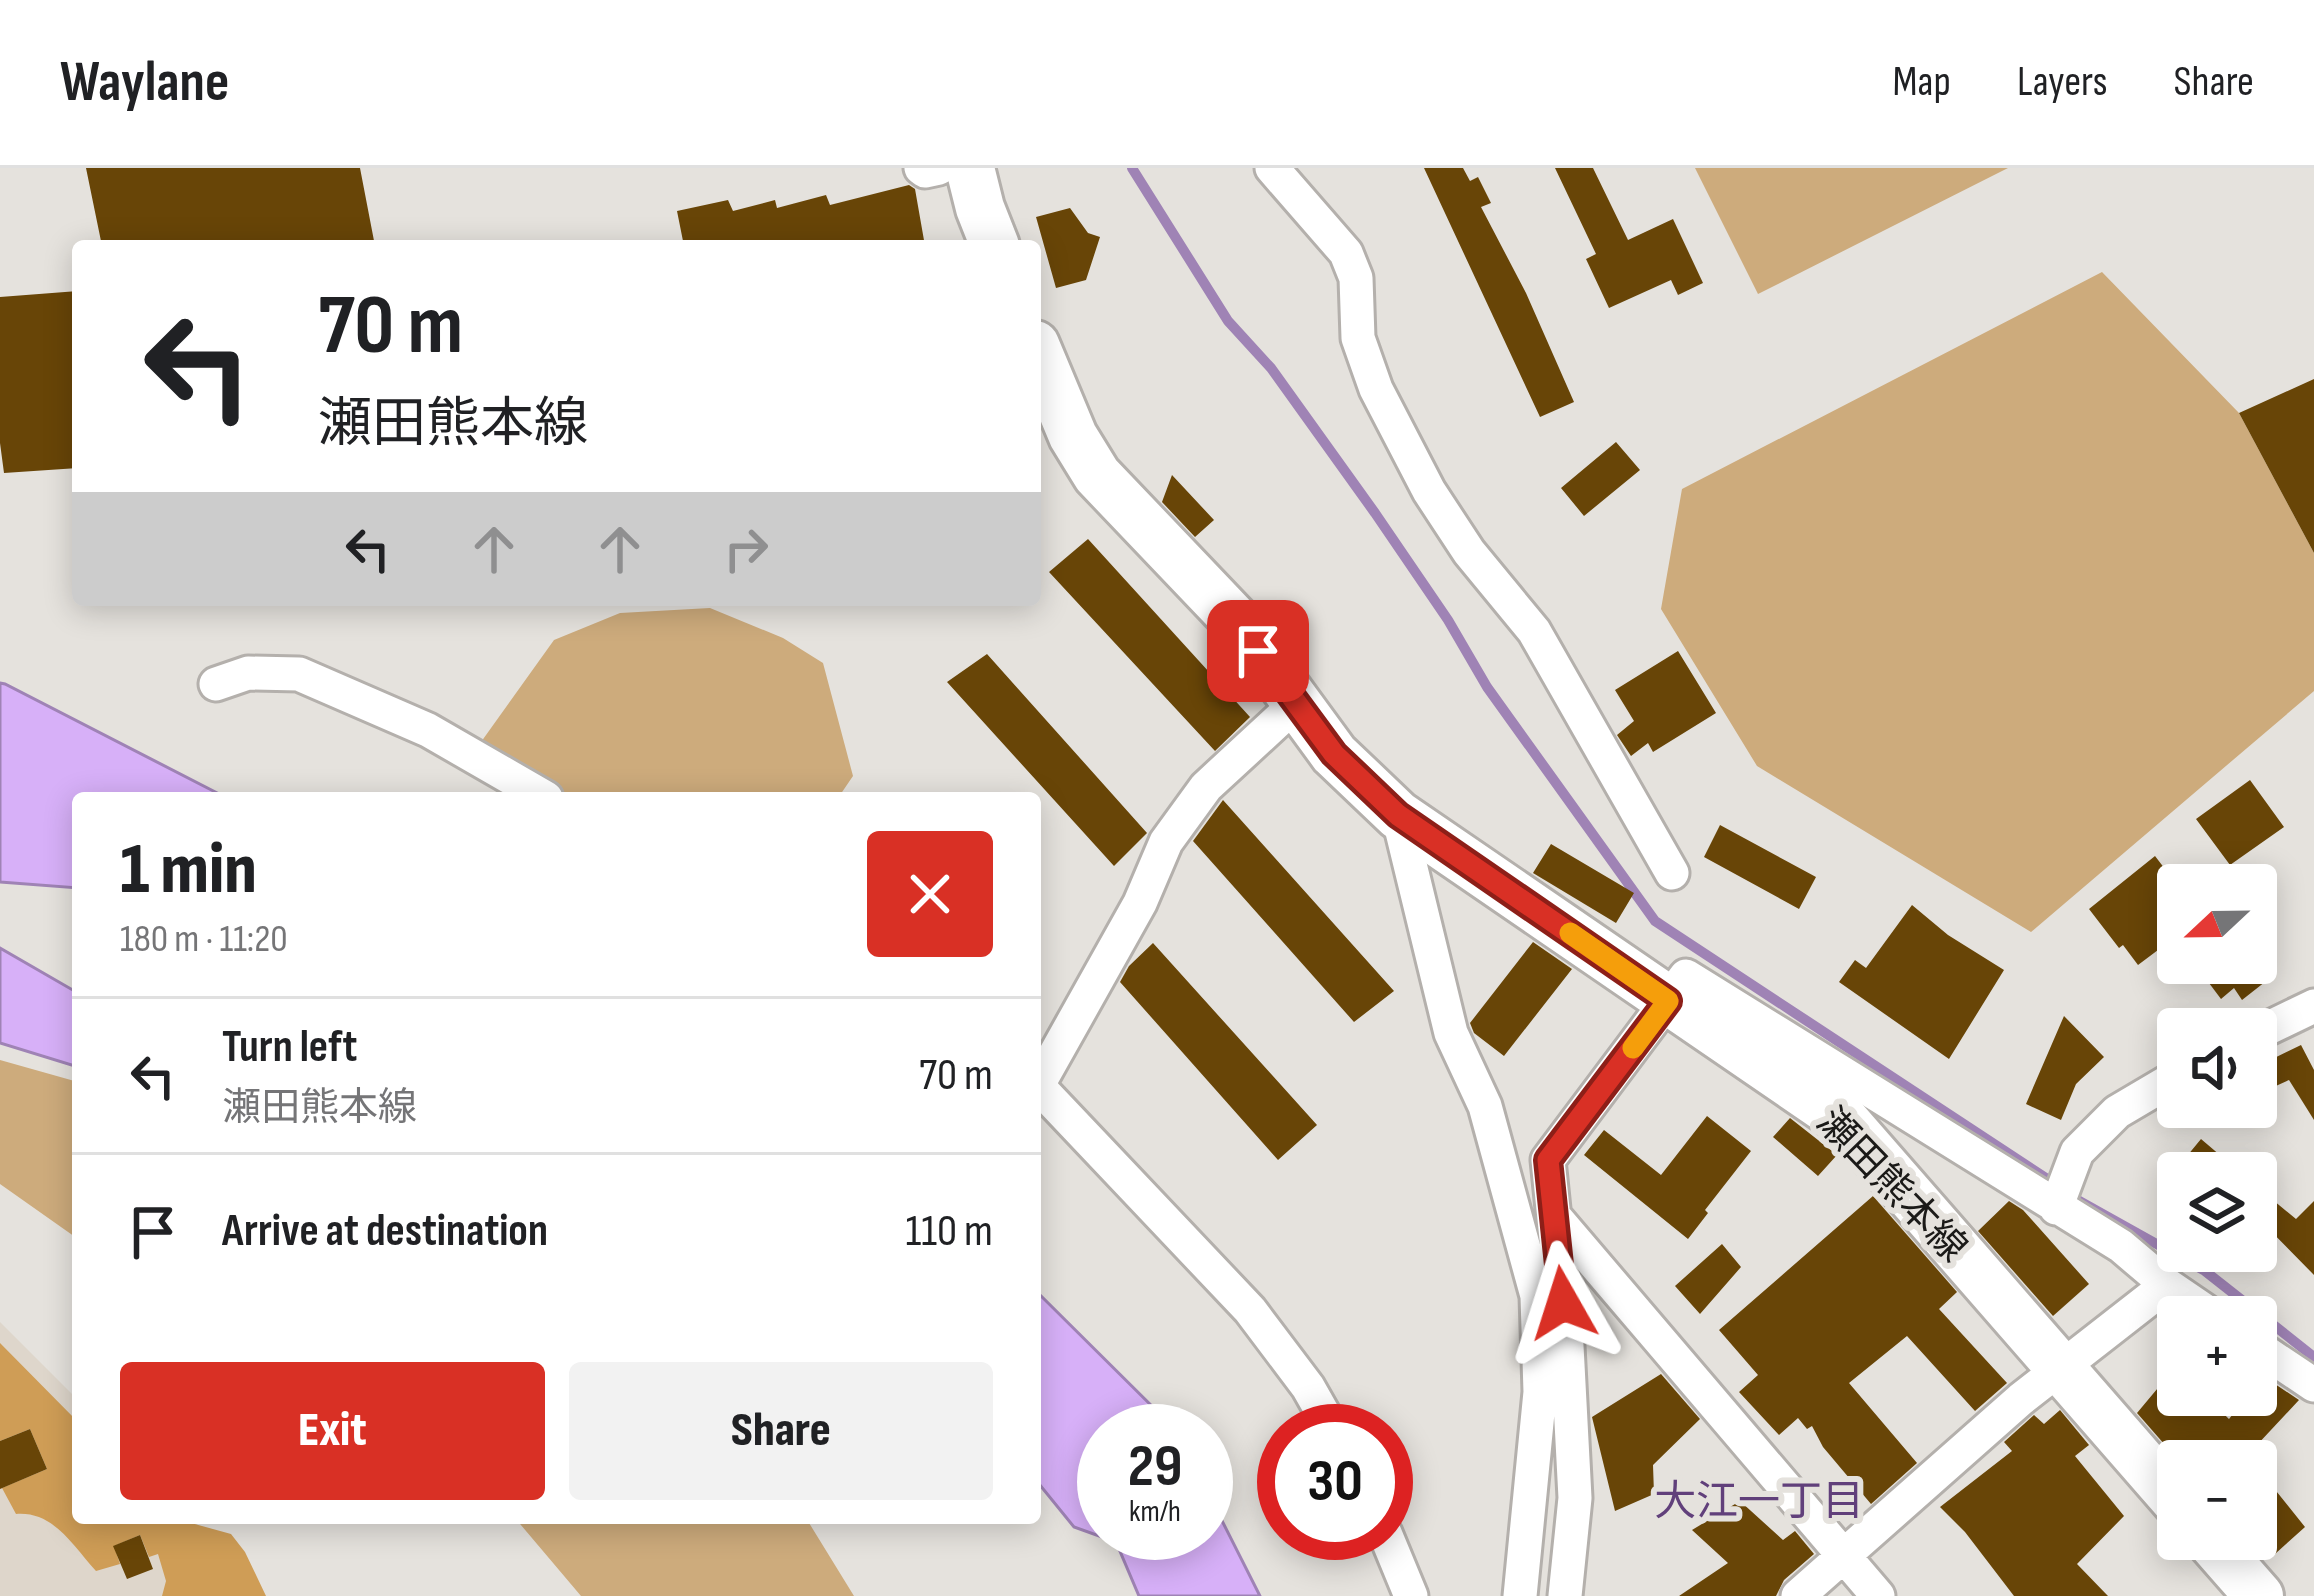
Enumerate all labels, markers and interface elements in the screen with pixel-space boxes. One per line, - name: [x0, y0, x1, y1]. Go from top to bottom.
- text: Waylane: [60, 49, 229, 117]
- text: Map: [1892, 57, 1951, 108]
- text: Layers: [2017, 57, 2108, 108]
- text: Share: [2174, 57, 2254, 108]
- text: 70 m: [318, 276, 463, 377]
- icon: left: [120, 288, 276, 444]
- text: 瀬田熊本線: [318, 392, 588, 457]
- icon: left: [335, 516, 401, 582]
- icon: ahead: [461, 516, 527, 582]
- icon: ahead: [587, 516, 653, 582]
- icon: right: [713, 516, 779, 582]
- pin: [1207, 600, 1309, 702]
- icon: arrive: [1225, 618, 1291, 684]
- text: 1 min: [120, 827, 257, 914]
- button: close: [867, 831, 993, 957]
- north arrow: [2157, 864, 2277, 984]
- map controls: [2157, 864, 2277, 1560]
- text: 180 m · 11:20: [120, 916, 288, 963]
- button: sound: [2157, 1008, 2277, 1128]
- text: Turn left: [222, 1020, 357, 1075]
- icon: left: [120, 1043, 186, 1109]
- text: 70 m: [919, 1048, 993, 1103]
- text: 瀬田熊本線: [222, 1085, 417, 1132]
- street label: 瀬田熊本線: [1807, 1099, 1976, 1272]
- button: layers: [2157, 1152, 2277, 1272]
- icon: arrive: [120, 1199, 186, 1265]
- text: Arrive at destination: [222, 1204, 548, 1259]
- text: 110 m: [905, 1204, 993, 1259]
- position arrow: [1500, 1240, 1626, 1366]
- button: +: [2157, 1296, 2277, 1416]
- button: Exit: [120, 1362, 545, 1500]
- button: Share: [569, 1362, 993, 1500]
- speed limit sign: 30: [1257, 1404, 1413, 1560]
- text: 29: [1128, 1431, 1182, 1503]
- button: −: [2157, 1440, 2277, 1560]
- district label: 大江一丁目: [1654, 1477, 1864, 1528]
- text: km/h: [1129, 1494, 1181, 1530]

